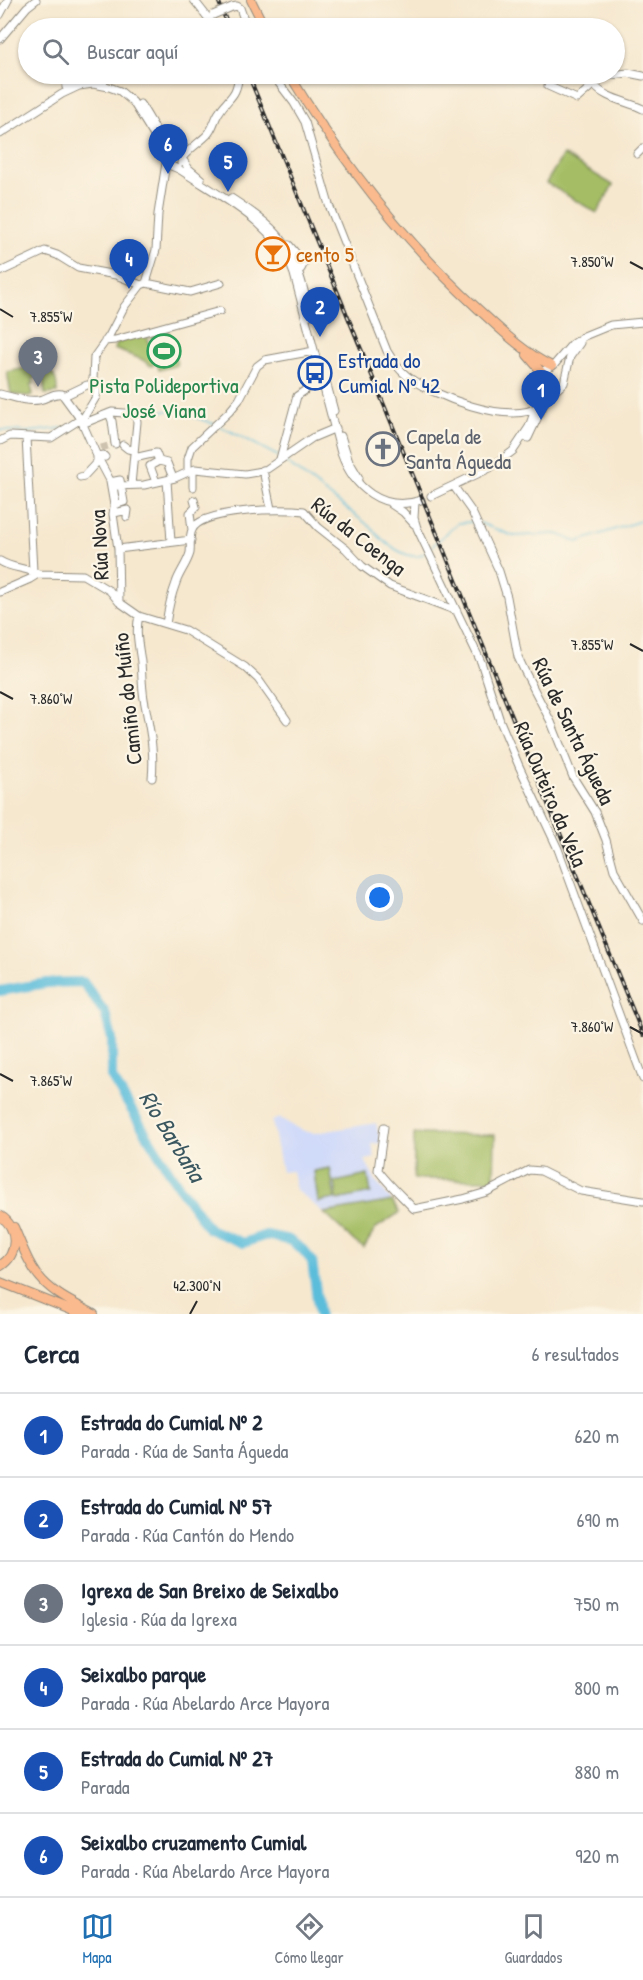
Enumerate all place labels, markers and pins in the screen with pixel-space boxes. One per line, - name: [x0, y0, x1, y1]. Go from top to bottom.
- pin: 6: [148, 124, 188, 174]
- pin: 5: [208, 142, 248, 192]
- bar icon: cento 5: [255, 236, 291, 272]
- place label: cento 5: [296, 239, 354, 269]
- pin: 4: [110, 240, 148, 289]
- pin: 2: [300, 288, 340, 337]
- sports icon: Pista Polideportiva José Viana: [146, 333, 182, 369]
- pin: 3: [18, 338, 57, 387]
- place label: Estrada do Cumial Nº 42: [338, 345, 441, 400]
- bus stop icon: Estrada do Cumial Nº 42: [297, 355, 333, 391]
- place label: Pista Polideportiva José Viana: [89, 370, 239, 425]
- pin: 1: [522, 370, 560, 420]
- place label: Capela de Santa Águeda: [406, 421, 512, 476]
- church icon: Capela de Santa Águeda: [365, 431, 401, 467]

